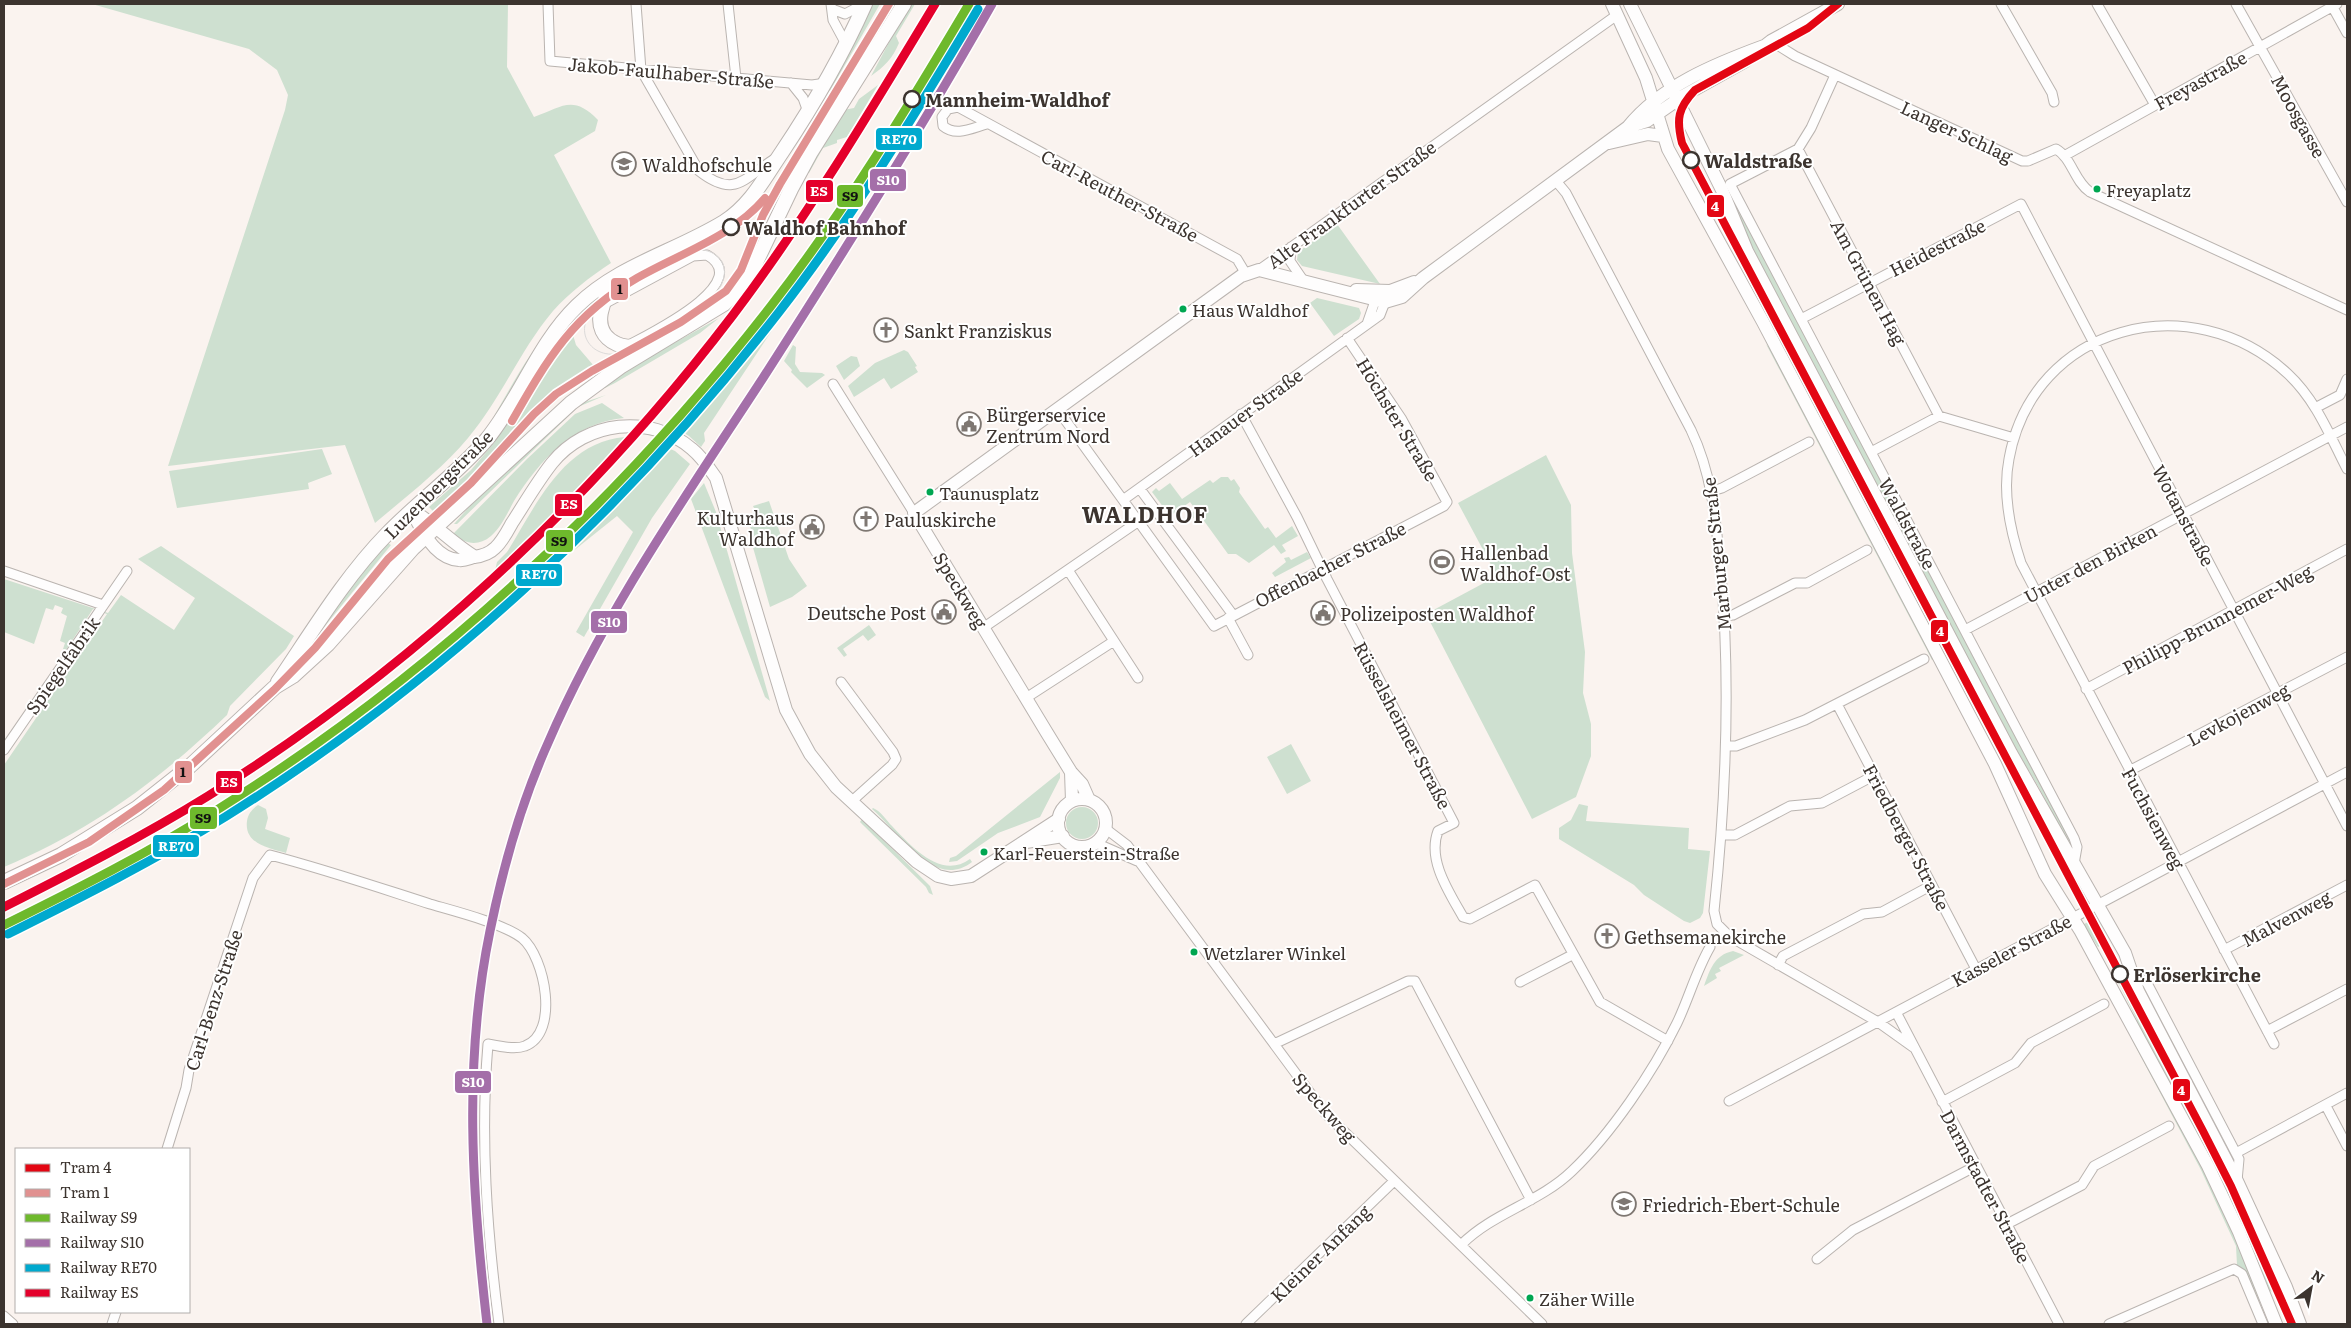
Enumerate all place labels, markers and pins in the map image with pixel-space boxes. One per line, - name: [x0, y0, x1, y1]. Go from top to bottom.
- place label: Mannheim-Waldhof: [925, 86, 1112, 113]
- marker: Mannheim-Waldhof: [903, 90, 921, 108]
- place label: Waldstraße: [1704, 147, 1812, 174]
- school or university icon: Waldhofschule: [611, 151, 637, 177]
- place label: Waldhofschule: [642, 151, 772, 178]
- marker: Waldstraße: [1682, 151, 1700, 169]
- place label: Freyaplatz: [2106, 177, 2191, 202]
- marker: Freyaplatz: [2092, 184, 2102, 194]
- place label: Waldhof Bahnhof: [744, 214, 908, 241]
- marker: Waldhof Bahnhof: [722, 218, 740, 236]
- place label: Haus Waldhof: [1192, 297, 1309, 322]
- marker: Haus Waldhof: [1178, 304, 1188, 314]
- church icon: Sankt Franziskus: [873, 317, 899, 343]
- place label: Sankt Franziskus: [904, 317, 1052, 344]
- place label: Bürgerservice Zentrum Nord: [986, 401, 1110, 449]
- public building icon: Bürgerservice Zentrum Nord: [956, 411, 982, 437]
- place label: Taunusplatz: [939, 480, 1039, 505]
- marker: Taunusplatz: [925, 487, 935, 497]
- place label: Kulturhaus Waldhof: [697, 504, 796, 552]
- church icon: Pauluskirche: [853, 506, 879, 532]
- place label: Pauluskirche: [884, 506, 996, 533]
- public building icon: Kulturhaus Waldhof: [799, 514, 825, 540]
- place label: Hallenbad Waldhof-Ost: [1460, 539, 1571, 587]
- sports icon: Hallenbad Waldhof-Ost: [1429, 549, 1455, 575]
- place label: Deutsche Post: [807, 599, 927, 626]
- public building icon: Deutsche Post: [931, 599, 957, 625]
- public building icon: Polizeiposten Waldhof: [1310, 600, 1336, 626]
- place label: Polizeiposten Waldhof: [1340, 600, 1536, 627]
- place label: Karl-Feuerstein-Straße: [993, 840, 1180, 865]
- marker: Karl-Feuerstein-Straße: [979, 847, 989, 857]
- church icon: Gethsemanekirche: [1594, 923, 1620, 949]
- place label: Gethsemanekirche: [1624, 923, 1786, 950]
- place label: Wetzlarer Winkel: [1203, 940, 1346, 965]
- marker: Wetzlarer Winkel: [1189, 947, 1199, 957]
- place label: Erlöserkirche: [2133, 961, 2261, 988]
- marker: Erlöserkirche: [2111, 965, 2129, 983]
- school or university icon: Friedrich-Ebert-Schule: [1611, 1191, 1637, 1217]
- place label: Friedrich-Ebert-Schule: [1642, 1191, 1840, 1218]
- place label: Zäher Wille: [1539, 1286, 1635, 1311]
- marker: Zäher Wille: [1525, 1293, 1535, 1303]

